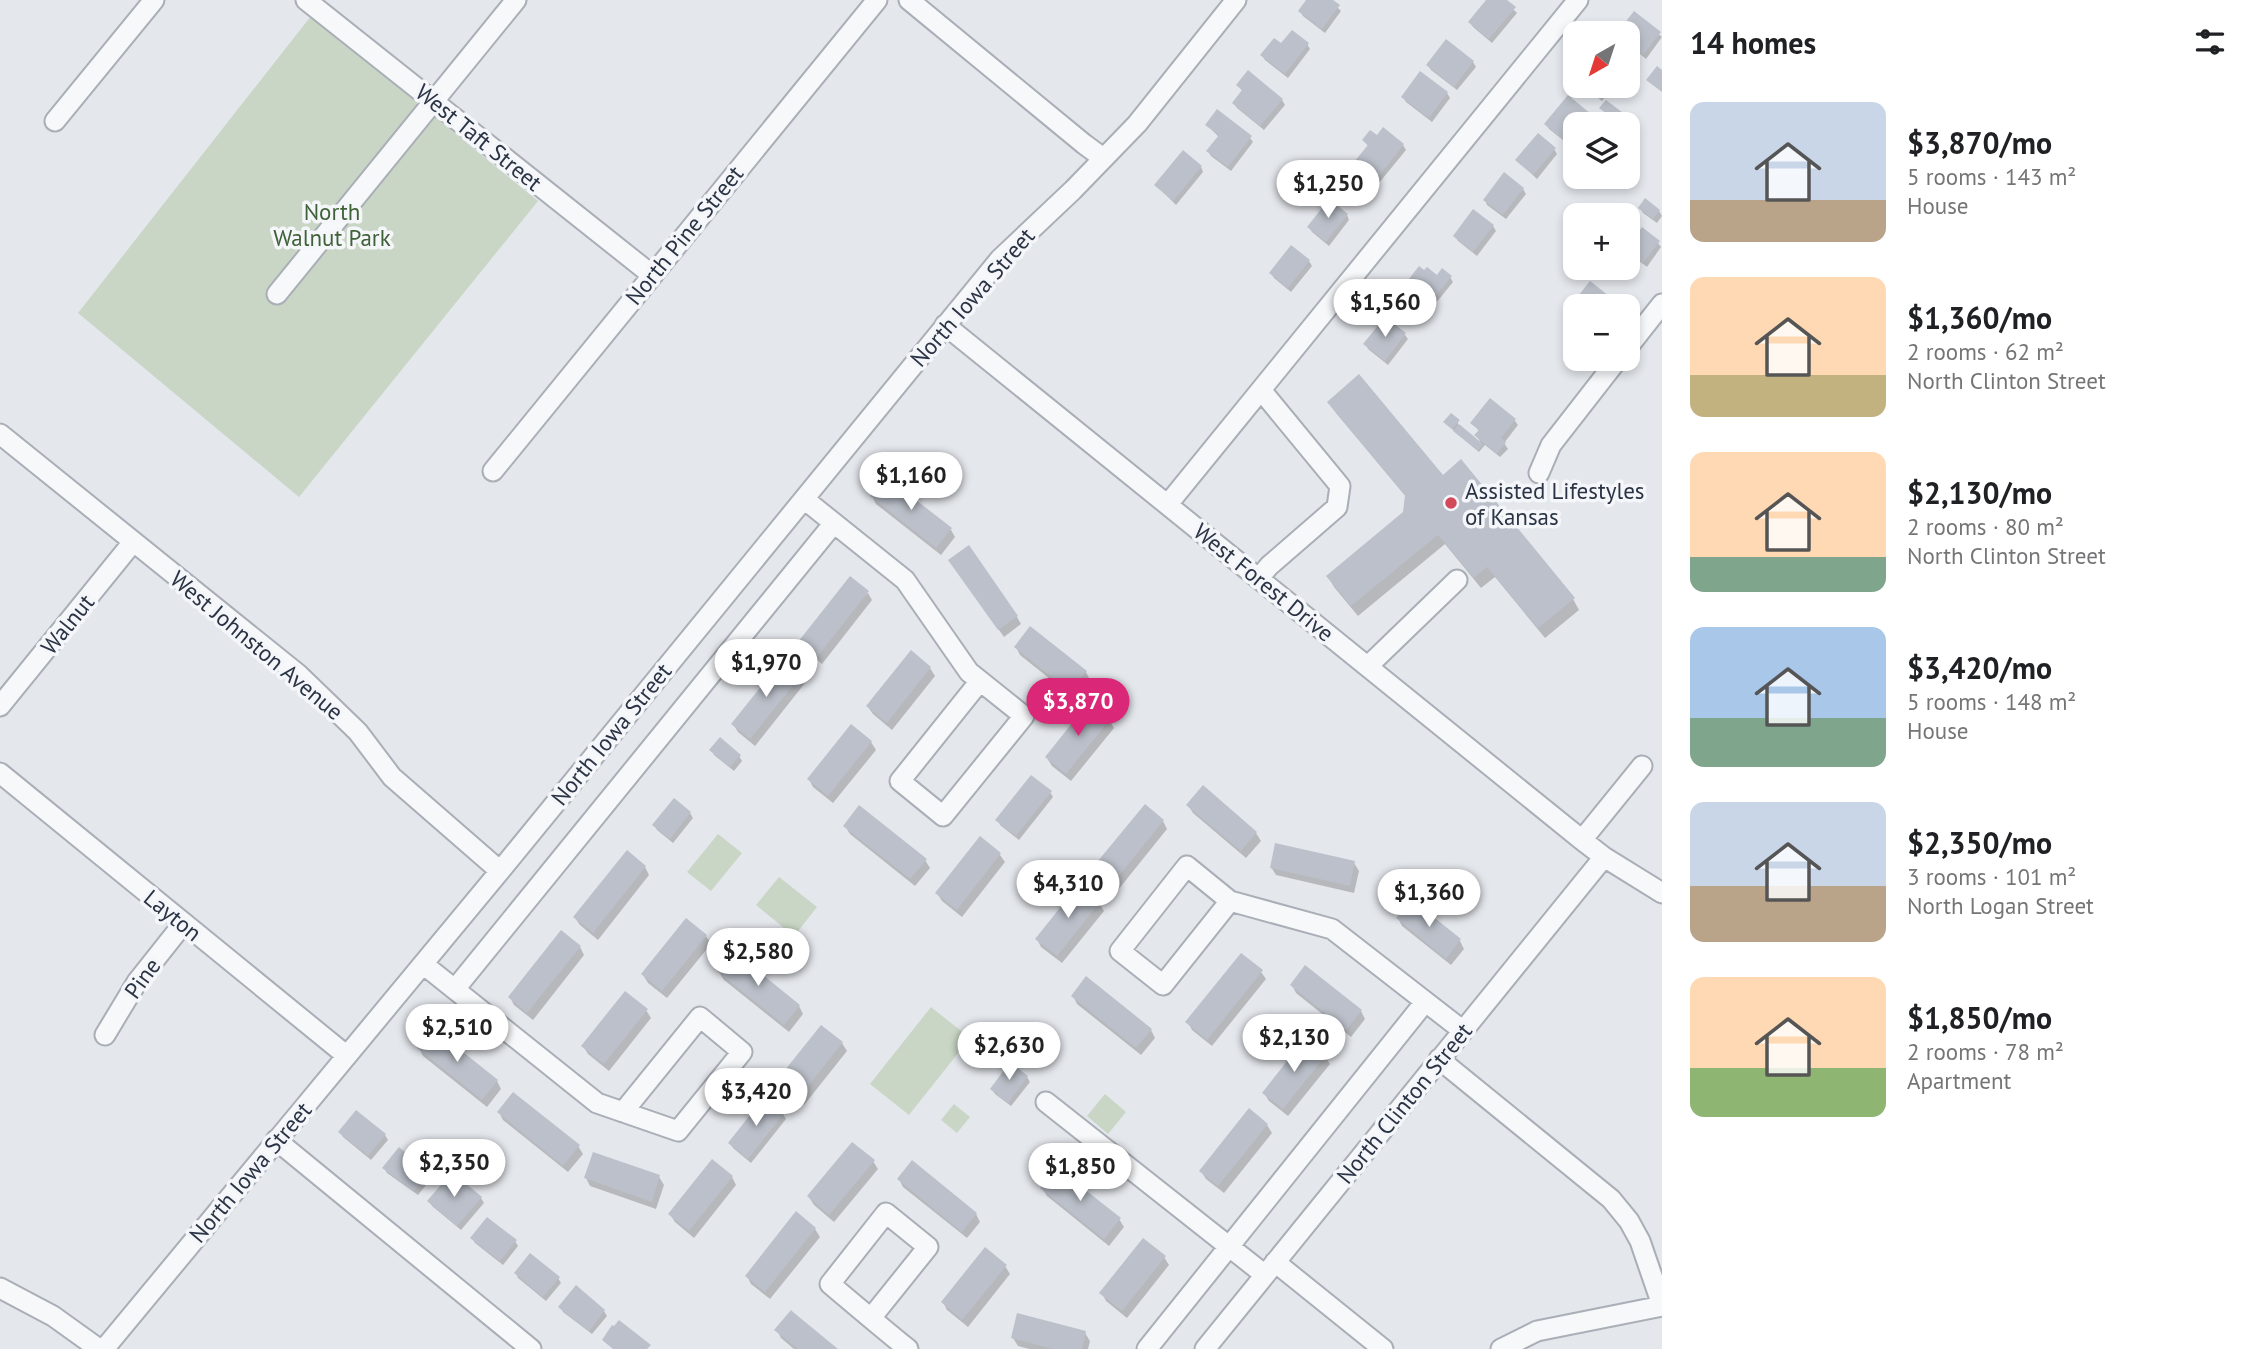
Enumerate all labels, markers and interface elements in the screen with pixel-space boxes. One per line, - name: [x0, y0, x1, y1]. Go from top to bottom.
- north arrow: [1563, 21, 1640, 98]
- map controls: [1563, 21, 1640, 371]
- text: 14 homes: [1690, 23, 1816, 62]
- icon: filters: [2191, 23, 2229, 61]
- street label: West Taft Street: [410, 77, 548, 197]
- button: layers: [1563, 112, 1640, 189]
- text: $3,870/mo: [1907, 123, 2052, 162]
- icon: home: [1746, 130, 1830, 214]
- street label: North Pine Street: [619, 159, 749, 311]
- pin: $1,250: [1271, 160, 1385, 220]
- text: 5 rooms · 143 m²: [1907, 162, 2076, 191]
- text: $1,250: [1292, 168, 1364, 197]
- text: House: [1907, 191, 1969, 220]
- park label: North Walnut Park: [273, 197, 391, 252]
- button: +: [1563, 203, 1640, 280]
- street label: North Iowa Street: [904, 221, 1040, 372]
- pin: $1,560: [1328, 280, 1442, 339]
- text: $1,560: [1349, 287, 1421, 316]
- button: −: [1563, 294, 1640, 371]
- text: $1,360/mo: [1907, 298, 2052, 337]
- icon: home: [1746, 305, 1830, 389]
- text: 2 rooms · 62 m²: [1907, 337, 2064, 366]
- text: North Clinton Street: [1907, 366, 2106, 395]
- pin: $1,160: [854, 452, 968, 512]
- text: $1,160: [875, 460, 947, 489]
- text: $2,130/mo: [1907, 473, 2052, 512]
- place label: Assisted Lifestyles of Kansas: [1465, 476, 1645, 531]
- icon: home: [1746, 480, 1830, 564]
- marker: Assisted Lifestyles of Kansas: [1443, 495, 1459, 511]
- text: 2 rooms · 80 m²: [1907, 512, 2064, 541]
- street label: West Forest Drive: [1188, 517, 1340, 647]
- text: North Clinton Street: [1907, 541, 2106, 570]
- street label: West Johnston Avenue: [165, 564, 349, 726]
- street label: Walnut: [34, 588, 100, 660]
- pin: $1,970: [709, 640, 823, 699]
- text: $1,970: [730, 647, 802, 676]
- text: $3,420/mo: [1907, 648, 2052, 687]
- icon: home: [1746, 655, 1830, 739]
- street label: North Iowa Street: [545, 657, 677, 811]
- pin: $3,870: [1021, 678, 1135, 738]
- text: $3,870: [1042, 686, 1114, 715]
- text: 5 rooms · 148 m²: [1907, 687, 2076, 716]
- text: House: [1907, 716, 1969, 745]
- text: $2,350/mo: [1907, 823, 2052, 862]
- icon: home: [1746, 830, 1830, 914]
- pin: $4,310: [1011, 860, 1125, 920]
- text: 3 rooms · 101 m²: [1907, 862, 2076, 891]
- text: $4,310: [1032, 868, 1104, 897]
- pin: $1,360: [1372, 870, 1486, 929]
- text: $1,360: [1393, 877, 1465, 906]
- street label: Layton: [138, 883, 208, 947]
- text: North Logan Street: [1907, 891, 2094, 920]
- pin: $2,580: [701, 928, 815, 988]
- text: $2,580: [722, 936, 794, 965]
- street label: Pine: [118, 952, 166, 1004]
- text: $1,850/mo: [1907, 998, 2052, 1037]
- pin: $2,510: [400, 1004, 514, 1064]
- icon: home: [1746, 1005, 1830, 1089]
- text: $2,510: [421, 1012, 493, 1041]
- pin: $2,130: [1237, 1014, 1351, 1074]
- street label: North Clinton Street: [1330, 1016, 1478, 1189]
- text: $2,130: [1258, 1022, 1330, 1051]
- pin: $2,630: [952, 1023, 1066, 1082]
- text: $2,630: [973, 1030, 1045, 1059]
- text: 2 rooms · 78 m²: [1907, 1037, 2064, 1066]
- text: Apartment: [1907, 1066, 2011, 1095]
- pin: $3,420: [699, 1068, 813, 1128]
- text: $3,420: [720, 1076, 792, 1105]
- street label: North Iowa Street: [183, 1096, 317, 1248]
- pin: $2,350: [397, 1140, 511, 1199]
- pin: $1,850: [1023, 1144, 1137, 1203]
- text: $2,350: [418, 1147, 490, 1176]
- text: $1,850: [1044, 1151, 1116, 1180]

